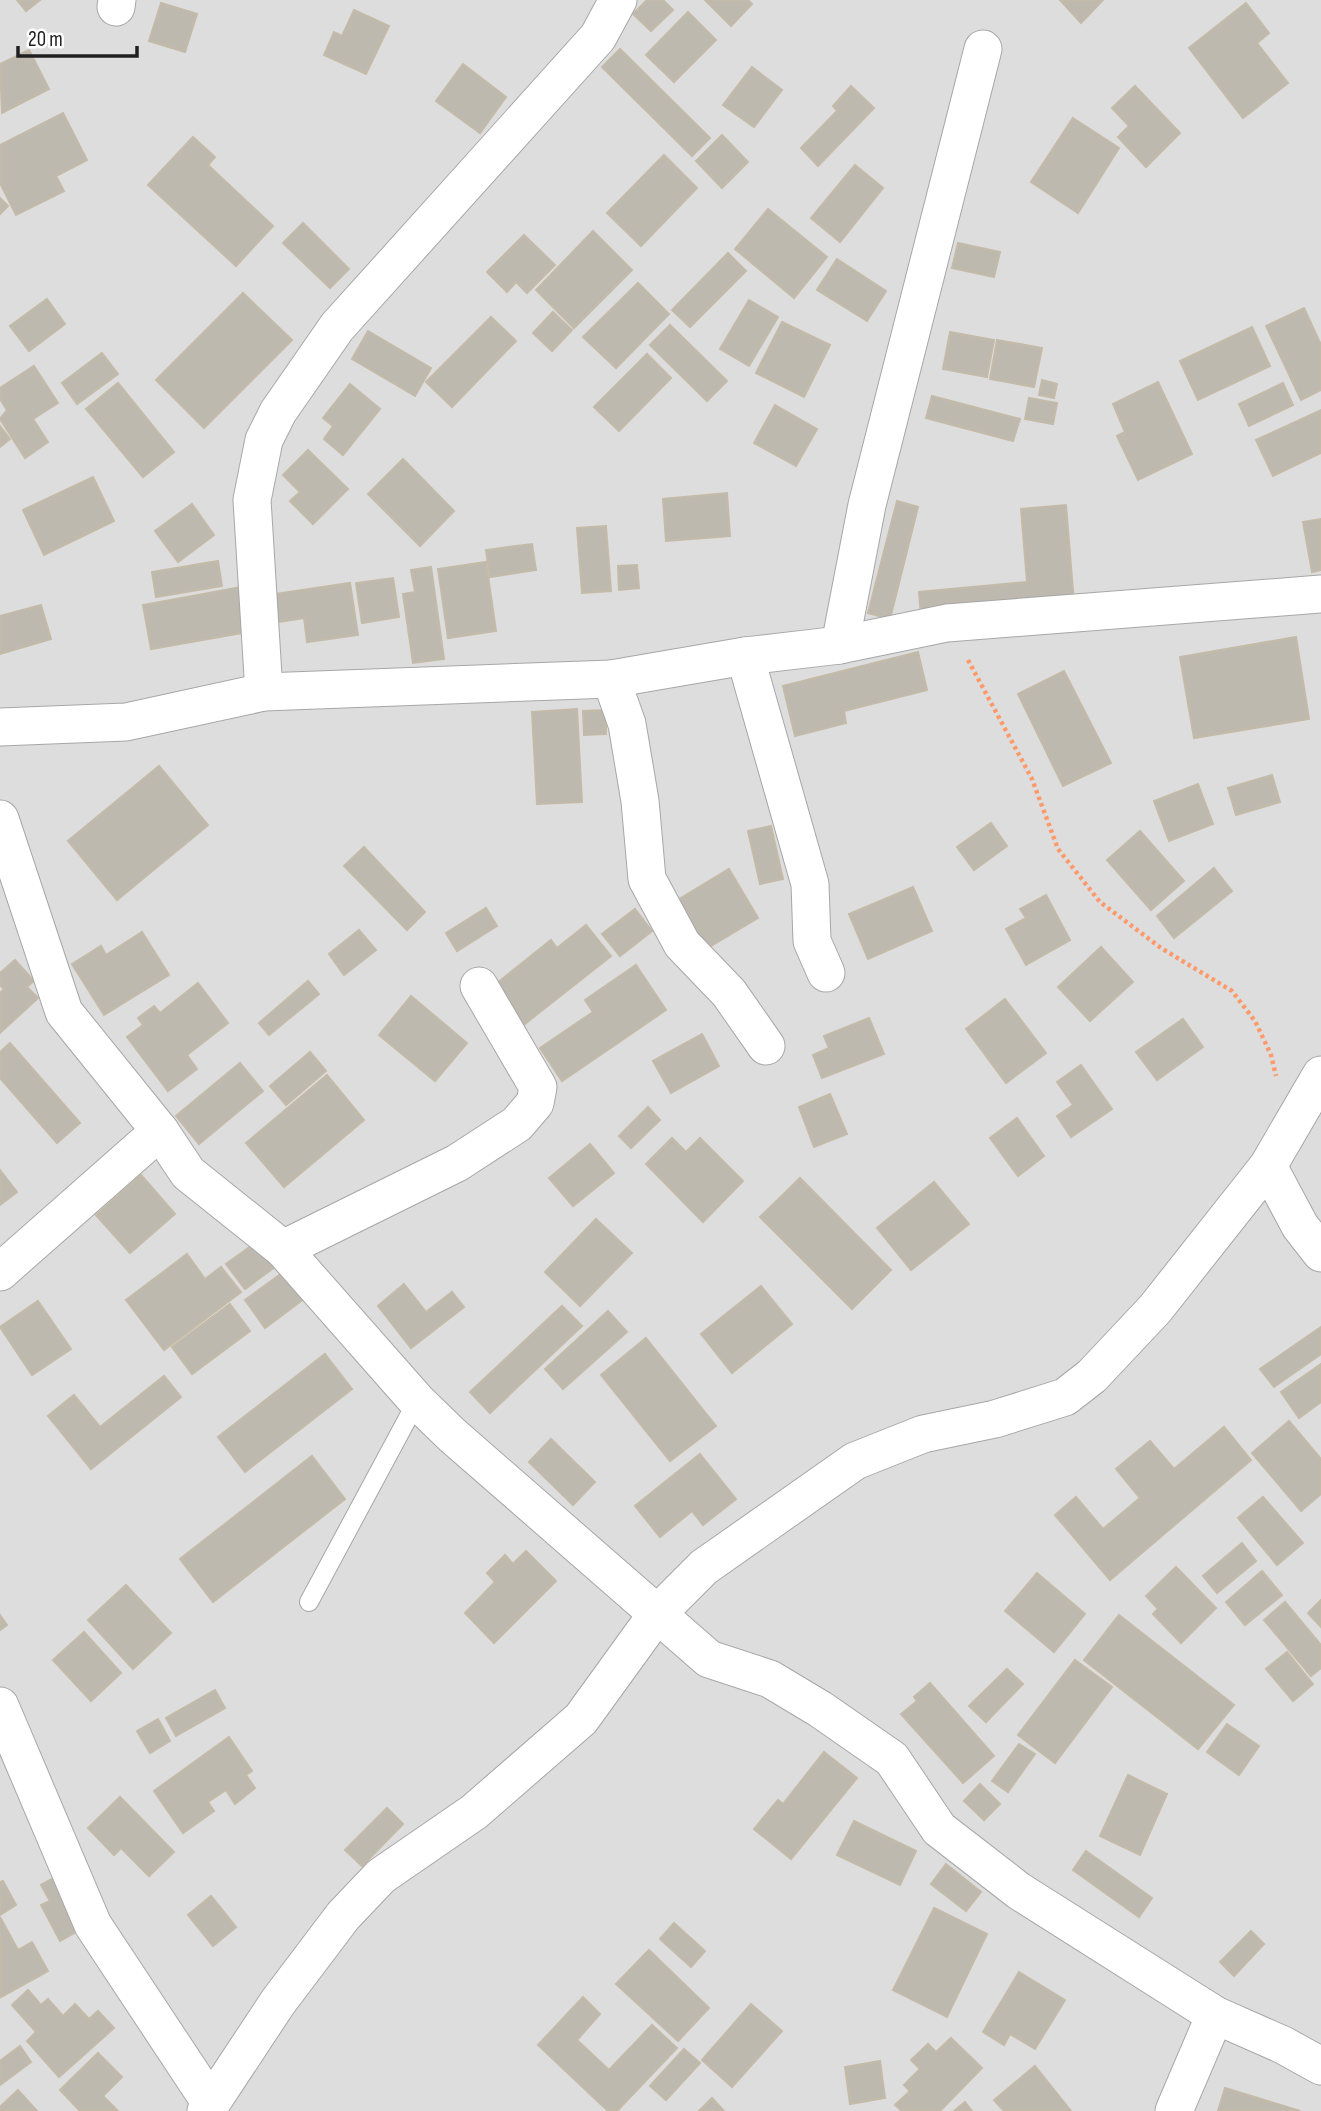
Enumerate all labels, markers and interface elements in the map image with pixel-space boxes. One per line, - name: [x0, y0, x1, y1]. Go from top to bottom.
- scale bar: [18, 14, 136, 58]
- text: 20 m: [28, 27, 63, 52]

